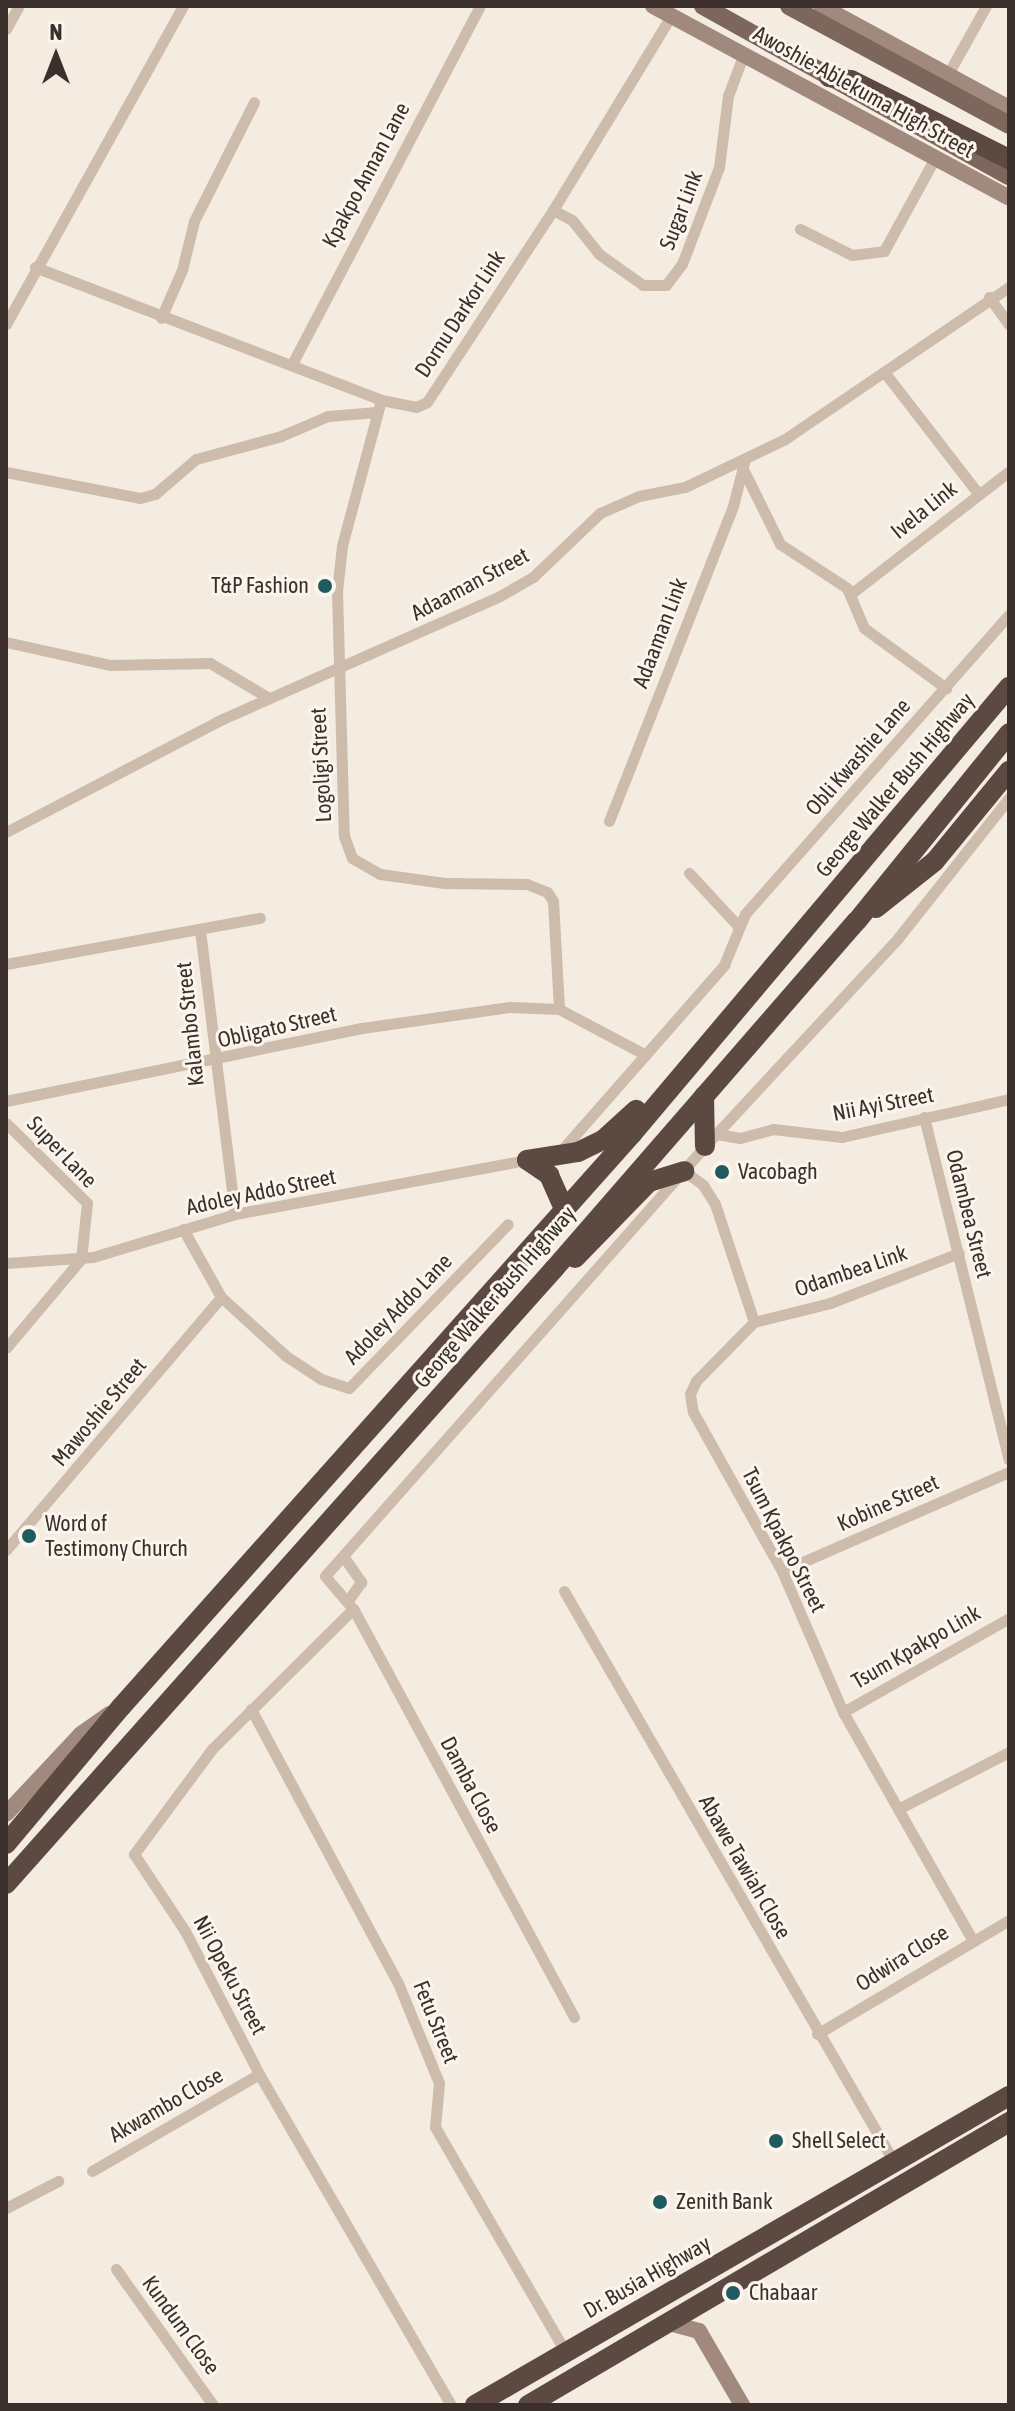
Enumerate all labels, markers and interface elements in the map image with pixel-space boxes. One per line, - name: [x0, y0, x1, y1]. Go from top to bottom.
- north arrow: [16, 16, 96, 96]
- text: N: [50, 19, 62, 45]
- street label: Awoshie-Ablekuma High Street: [749, 20, 979, 164]
- street label: Kpakpo Annan Lane: [317, 98, 415, 252]
- street label: Sugar Link: [654, 167, 708, 253]
- street label: Dornu Darkor Link: [409, 246, 511, 382]
- street label: Ivela Link: [886, 475, 962, 545]
- street label: Adaaman Street: [407, 542, 533, 626]
- place label: T&P Fashion: [211, 573, 309, 599]
- street label: Adaaman Link: [627, 574, 693, 692]
- marker: T&P Fashion: [316, 577, 334, 595]
- street label: George Walker Bush Highway: [810, 687, 980, 883]
- street label: Obli Kwashie Lane: [800, 693, 916, 821]
- street label: Logoligi Street: [305, 707, 337, 823]
- street label: Kalambo Street: [170, 961, 210, 1087]
- street label: Obligato Street: [215, 1001, 339, 1053]
- street label: Nii Ayi Street: [830, 1081, 936, 1127]
- street label: Super Lane: [22, 1111, 102, 1193]
- street label: Odambea Street: [940, 1147, 998, 1281]
- place label: Vacobagh: [738, 1159, 818, 1185]
- street label: Adoley Addo Street: [184, 1163, 338, 1221]
- marker: Vacobagh: [713, 1163, 731, 1181]
- street label: George Walker Bush Highway: [409, 1201, 581, 1393]
- street label: Odambea Link: [791, 1239, 911, 1303]
- street label: Adoley Addo Lane: [339, 1248, 457, 1370]
- street label: Mawoshie Street: [46, 1353, 152, 1471]
- street label: Tsum Kpakpo Street: [736, 1463, 832, 1617]
- street label: Kobine Street: [833, 1469, 943, 1537]
- place label: Word of Testimony Church: [45, 1510, 188, 1562]
- marker: Word of Testimony Church: [20, 1527, 38, 1545]
- street label: Tsum Kpakpo Link: [847, 1599, 985, 1695]
- street label: Damba Close: [435, 1732, 507, 1838]
- street label: Abawe Tawiah Close: [693, 1791, 797, 1943]
- street label: Nii Opeku Street: [188, 1911, 272, 2039]
- street label: Odwira Close: [851, 1919, 953, 1997]
- street label: Fetu Street: [408, 1977, 464, 2067]
- street label: Akwambo Close: [104, 2062, 228, 2148]
- place label: Shell Select: [792, 2128, 886, 2154]
- marker: Shell Select: [767, 2132, 785, 2150]
- place label: Zenith Bank: [676, 2189, 773, 2215]
- marker: Zenith Bank: [651, 2193, 669, 2211]
- street label: Dr. Busia Highway: [579, 2230, 715, 2324]
- street label: Kundum Close: [136, 2271, 226, 2379]
- place label: Chabaar: [749, 2280, 817, 2306]
- marker: Chabaar: [724, 2284, 742, 2302]

